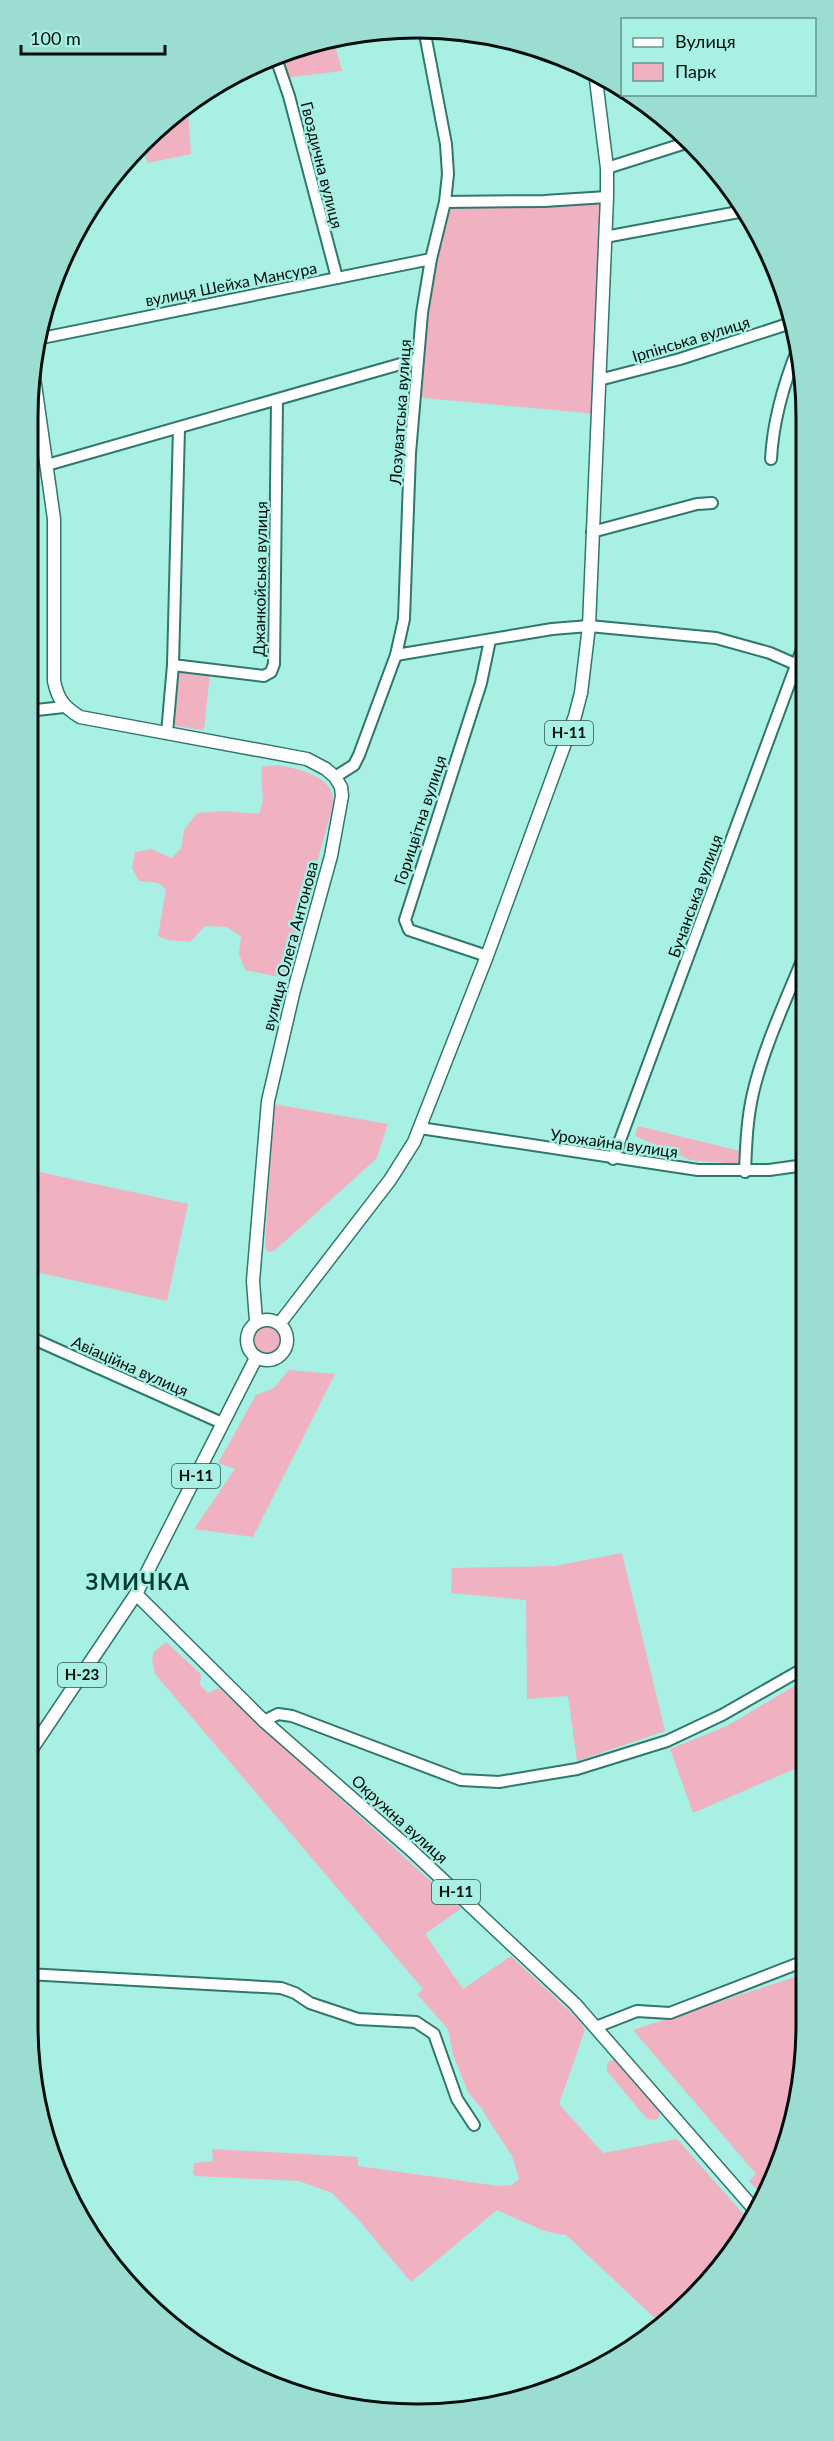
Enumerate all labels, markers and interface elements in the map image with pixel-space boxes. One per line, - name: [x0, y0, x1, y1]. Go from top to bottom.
- scale bar: [21, 18, 165, 56]
- legend: [621, 18, 816, 96]
- text: 100 m: [30, 27, 81, 49]
- text: Вулиця: [675, 30, 736, 52]
- text: Парк: [675, 60, 717, 82]
- street label: Гвоздична вулиця: [297, 99, 347, 230]
- street label: вулиця Шейха Мансура: [143, 258, 318, 309]
- street label: Ірпінська вулиця: [630, 312, 752, 365]
- street label: Лозуватська вулиця: [385, 339, 414, 486]
- street label: Джанкойська вулиця: [249, 501, 270, 657]
- road number: Н-11: [545, 721, 593, 745]
- street label: Горицвітна вулиця: [390, 753, 449, 887]
- street label: Бучанська вулиця: [663, 832, 726, 960]
- street label: вулиця Олега Антонова: [258, 859, 321, 1033]
- street label: Урожайна вулиця: [549, 1124, 679, 1161]
- street label: Авіаційна вулиця: [69, 1331, 191, 1400]
- road number: Н-11: [172, 1464, 220, 1488]
- district label: ЗМИЧКА: [86, 1568, 190, 1595]
- road number: Н-23: [58, 1663, 106, 1687]
- street label: Окружна вулиця: [348, 1770, 452, 1867]
- road number: Н-11: [432, 1880, 480, 1904]

